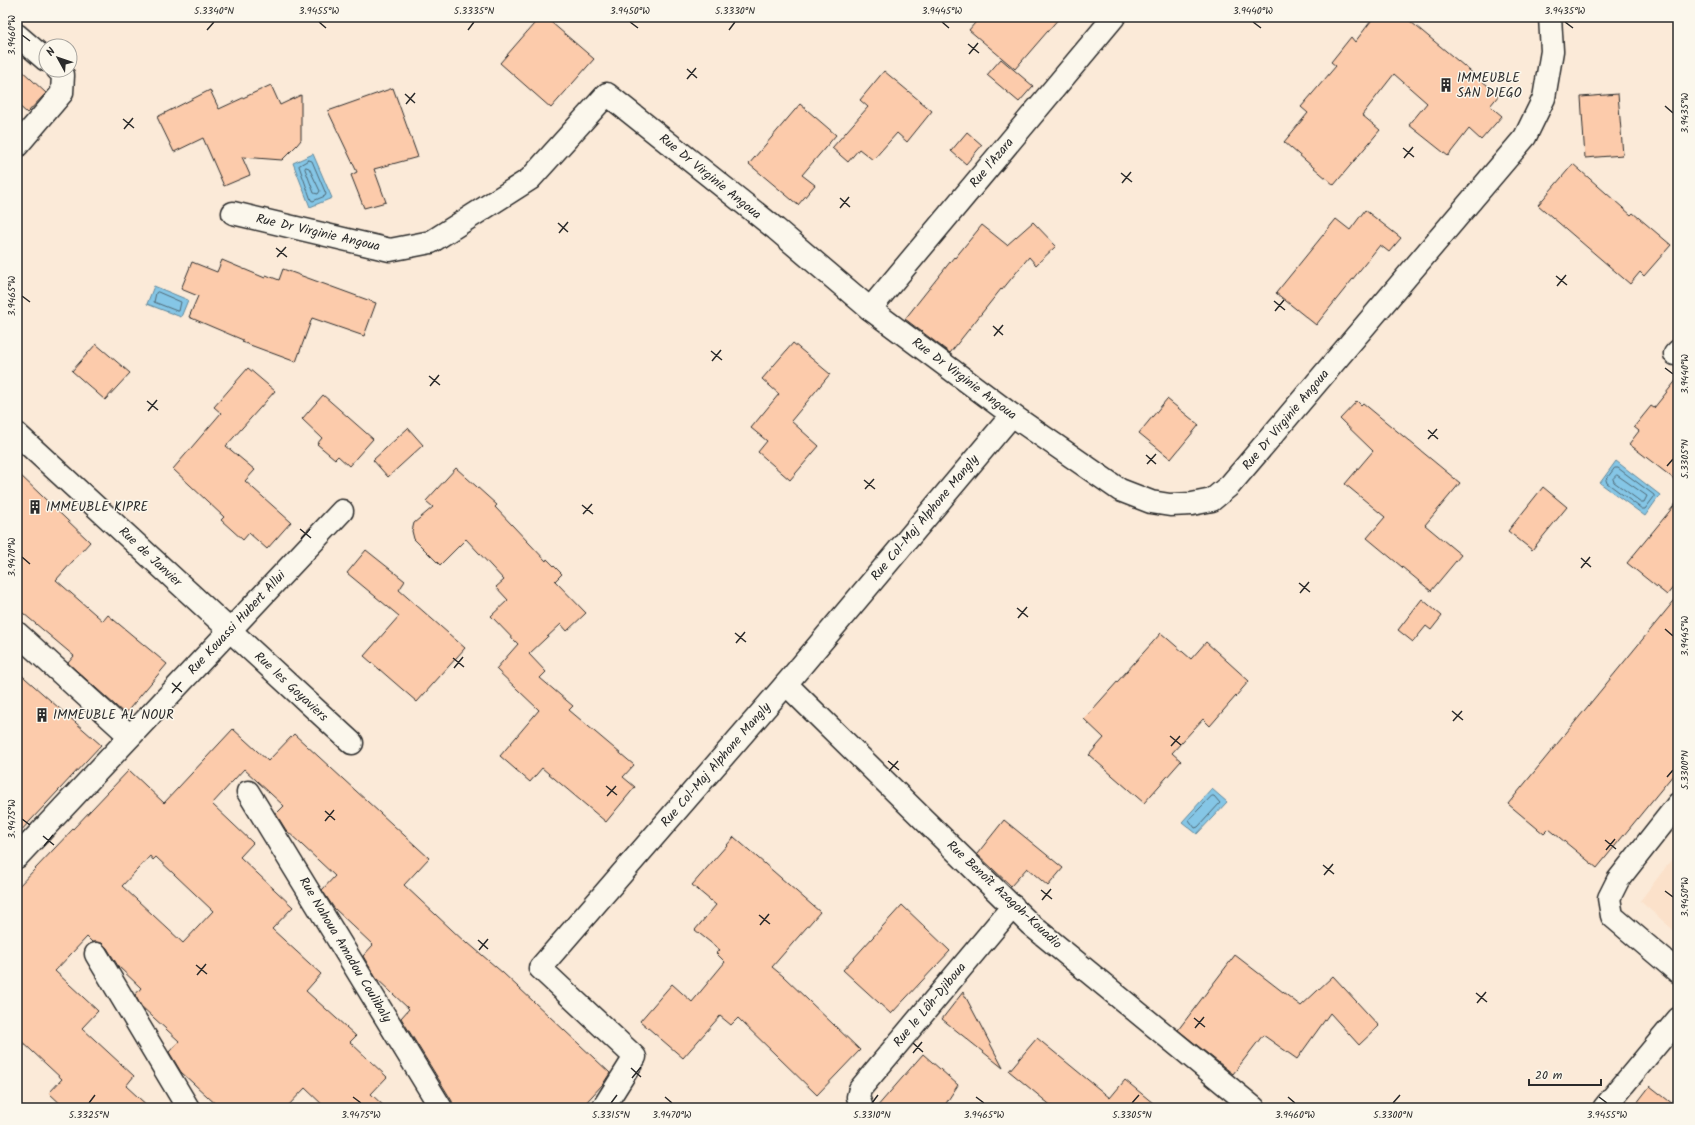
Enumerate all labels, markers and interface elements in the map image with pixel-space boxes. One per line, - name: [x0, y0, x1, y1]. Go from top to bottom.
- text: 5.3340°N: [194, 3, 234, 19]
- text: 3.9455°W: [299, 3, 339, 19]
- text: 5.3335°N: [454, 3, 494, 19]
- text: 3.9450°W: [610, 3, 650, 19]
- text: 5.3330°N: [715, 3, 755, 19]
- text: 3.9445°W: [922, 3, 962, 19]
- text: 3.9440°W: [1233, 3, 1273, 19]
- text: 3.9435°W: [1545, 3, 1586, 19]
- text: 3.9460°W: [4, 15, 20, 55]
- north arrow: [38, 38, 78, 78]
- text: N: [42, 44, 60, 61]
- place label: IMMEUBLE SAN DIEGO: [1457, 68, 1522, 104]
- building icon: IMMEUBLE SAN DIEGO: [1438, 77, 1454, 93]
- text: 3.9435°W: [1677, 92, 1693, 133]
- street label: Rue Dr Virginie Angoua: [654, 129, 766, 225]
- street label: Rue l'Azara: [965, 133, 1019, 193]
- street label: Rue Dr Virginie Angoua: [254, 209, 382, 257]
- text: 3.9465°W: [4, 276, 20, 316]
- street label: Rue Dr Virginie Angoua: [907, 332, 1021, 426]
- text: 3.9440°W: [1677, 354, 1693, 394]
- street label: Rue Dr Virginie Angoua: [1237, 365, 1335, 475]
- text: 5.3305°N: [1677, 439, 1693, 479]
- street label: Rue Col-Maj Alphone Mangly: [866, 449, 985, 586]
- place label: IMMEUBLE KIPRE: [46, 497, 148, 518]
- building icon: IMMEUBLE KIPRE: [27, 499, 43, 515]
- street label: Rue de Janvier: [113, 522, 187, 593]
- text: 3.9470°W: [4, 537, 20, 577]
- street label: Rue Kouassi Hubert Allui: [183, 565, 292, 680]
- text: 3.9445°W: [1677, 616, 1693, 656]
- street label: Rue les Goyaviers: [249, 647, 333, 727]
- street label: Rue Col-Maj Alphone Mangly: [656, 697, 777, 832]
- place label: IMMEUBLE AL NOUR: [53, 705, 174, 726]
- building icon: IMMEUBLE AL NOUR: [34, 707, 50, 723]
- text: 5.3300°N: [1677, 750, 1693, 790]
- text: 3.9475°W: [4, 799, 20, 839]
- street label: Rue Benoît Azagoh-Kouadio: [942, 836, 1067, 954]
- street label: Rue Nahoua Amadou Coulibaly: [293, 873, 397, 1028]
- text: 3.9450°W: [1677, 877, 1693, 917]
- street label: Rue le Lôh-Djiboua: [888, 958, 972, 1052]
- scale bar: [1529, 1061, 1601, 1087]
- text: 20 m: [1535, 1066, 1563, 1085]
- text: 5.3325°N: [69, 1107, 109, 1123]
- text: 3.9475°W: [341, 1107, 381, 1123]
- text: 5.3315°N: [592, 1107, 630, 1123]
- text: 3.9470°W: [652, 1107, 692, 1123]
- text: 5.3310°N: [853, 1107, 891, 1123]
- text: 3.9465°W: [964, 1107, 1004, 1123]
- text: 5.3305°N: [1112, 1107, 1152, 1123]
- text: 3.9460°W: [1275, 1107, 1315, 1123]
- text: 5.3300°N: [1373, 1107, 1413, 1123]
- text: 3.9455°W: [1587, 1107, 1627, 1123]

